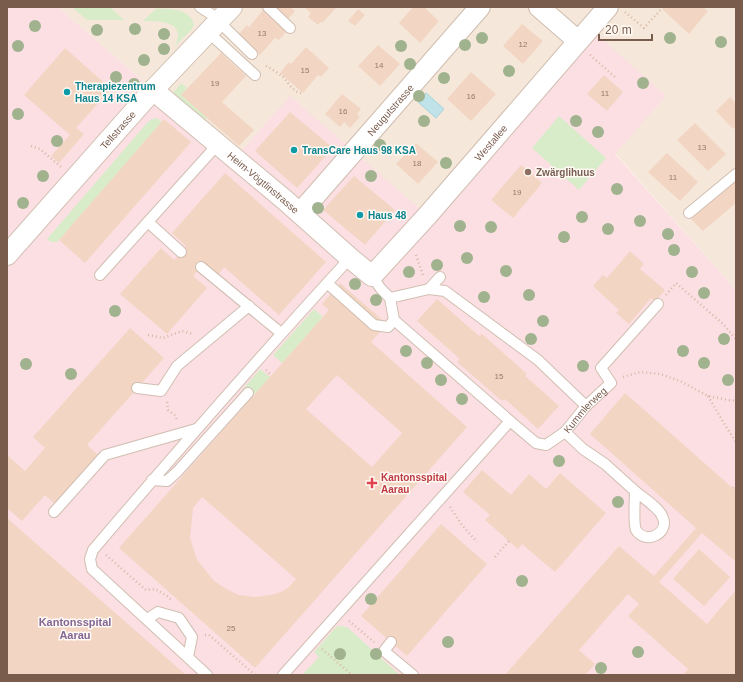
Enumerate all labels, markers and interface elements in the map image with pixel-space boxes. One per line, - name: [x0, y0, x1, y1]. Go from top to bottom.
- scale bar: [599, 16, 652, 42]
- text: 20 m: [605, 23, 632, 37]
- house number: 13: [258, 29, 267, 38]
- house number: 12: [519, 40, 528, 49]
- house number: 14: [375, 61, 384, 70]
- house number: 15: [301, 66, 310, 75]
- house number: 19: [211, 79, 220, 88]
- place label: Therapiezentrum Haus 14 KSA: [75, 81, 156, 104]
- street label: Neugutstrasse: [365, 82, 416, 138]
- marker: Therapiezentrum Haus 14 KSA: [62, 87, 72, 97]
- house number: 11: [601, 89, 610, 98]
- house number: 16: [467, 92, 476, 101]
- house number: 16: [339, 107, 348, 116]
- street label: Tellstrasse: [98, 109, 138, 152]
- street label: Westallee: [473, 122, 510, 163]
- house number: 13: [698, 143, 707, 152]
- marker: TransCare Haus 98 KSA: [289, 145, 299, 155]
- place label: TransCare Haus 98 KSA: [302, 145, 416, 156]
- street label: Heim-Vögtlinstrasse: [225, 150, 301, 216]
- house number: 18: [413, 159, 422, 168]
- marker: Zwärglihuus: [523, 167, 533, 177]
- place label: Zwärglihuus: [536, 167, 595, 178]
- house number: 11: [669, 173, 678, 182]
- house number: 19: [513, 188, 522, 197]
- marker: Haus 48: [355, 210, 365, 220]
- place label: Haus 48: [368, 210, 407, 221]
- house number: 15: [495, 372, 504, 381]
- street label: Kummlerweg: [561, 385, 609, 435]
- place label: Kantonsspital Aarau: [381, 472, 447, 495]
- marker: Kantonsspital Aarau: [366, 477, 378, 489]
- district label: Kantonsspital Aarau: [39, 616, 111, 641]
- house number: 25: [227, 624, 236, 633]

